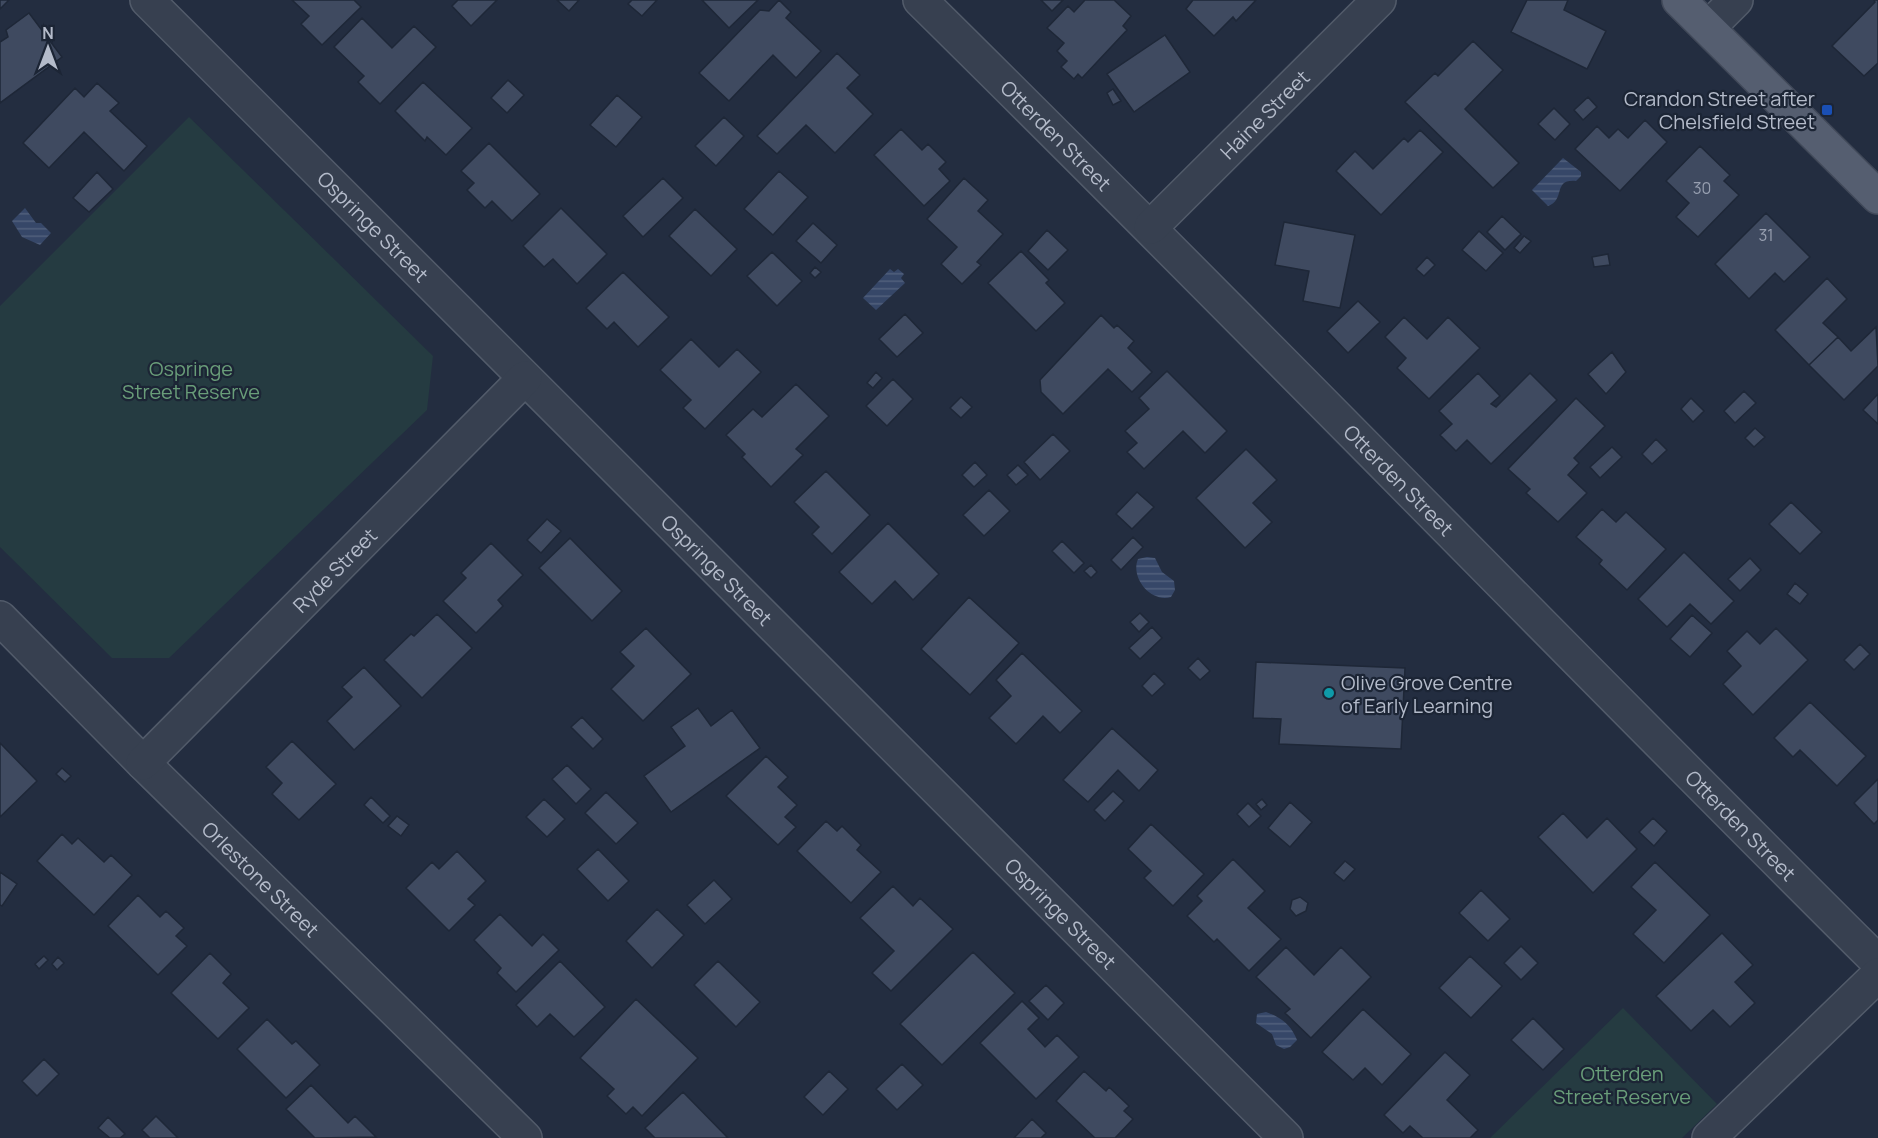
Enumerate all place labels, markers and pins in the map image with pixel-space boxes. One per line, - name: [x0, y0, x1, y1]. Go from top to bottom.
- place label: Crandon Street after Chelsfield Street: [1624, 85, 1815, 135]
- marker: Crandon Street after Chelsfield Street: [1820, 103, 1834, 117]
- place label: Olive Grove Centre of Early Learning: [1341, 669, 1513, 719]
- marker: Olive Grove Centre of Early Learning: [1322, 686, 1336, 700]

